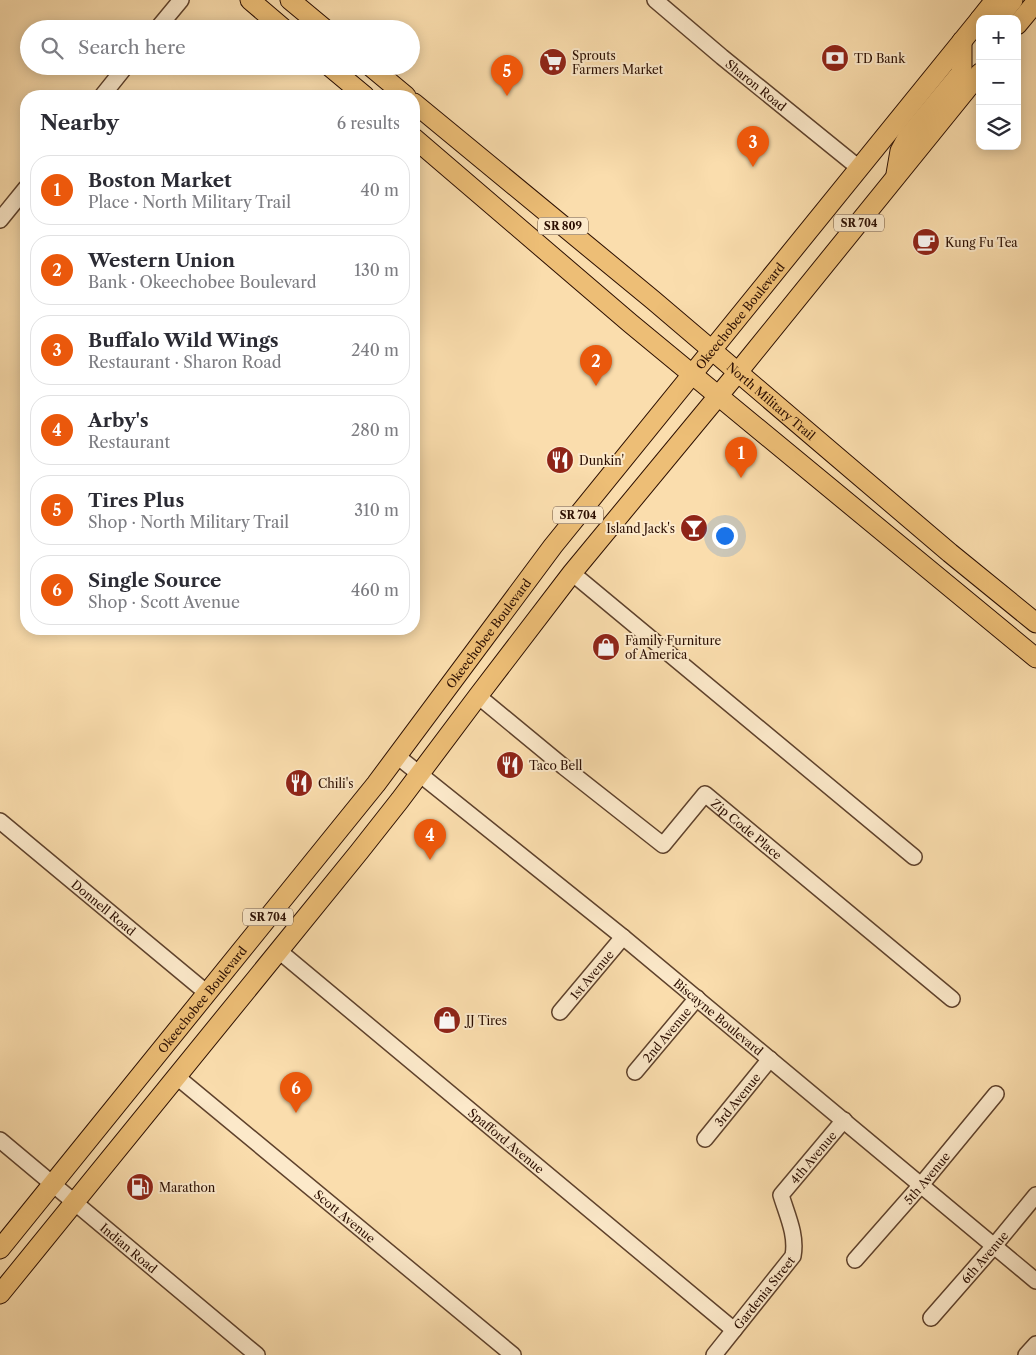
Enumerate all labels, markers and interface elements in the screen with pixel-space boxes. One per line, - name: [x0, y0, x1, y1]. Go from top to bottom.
- map controls: [976, 15, 1021, 150]
- button: +: [976, 15, 1021, 60]
- search box: [20, 20, 420, 75]
- icon: search: [38, 34, 66, 62]
- text: Search here: [78, 36, 186, 59]
- bank icon: TD Bank: [820, 43, 850, 73]
- supermarket icon: Sprouts Farmers Market: [538, 47, 568, 77]
- place label: Sprouts Farmers Market: [572, 48, 664, 77]
- place label: TD Bank: [854, 51, 906, 66]
- pin: 5: [491, 55, 523, 96]
- street label: Sharon Road: [723, 56, 790, 114]
- button: −: [976, 60, 1021, 105]
- button: layers: [976, 105, 1021, 150]
- text: Nearby: [40, 110, 119, 135]
- text: 6 results: [337, 113, 400, 133]
- pin: 3: [737, 126, 769, 167]
- text: Boston Market: [88, 169, 232, 192]
- text: 1: [53, 180, 61, 200]
- text: 40 m: [360, 180, 399, 200]
- text: Place · North Military Trail: [88, 192, 291, 212]
- road number: SR 704: [834, 214, 884, 232]
- road number: SR 809: [538, 218, 588, 235]
- cafe icon: Kung Fu Tea: [911, 227, 941, 257]
- place label: Kung Fu Tea: [945, 235, 1018, 250]
- text: Western Union: [88, 249, 235, 272]
- street label: Okeechobee Boulevard: [692, 259, 788, 372]
- text: 2: [52, 260, 62, 280]
- text: 130 m: [354, 260, 399, 280]
- text: Bank · Okeechobee Boulevard: [88, 272, 317, 292]
- text: Buffalo Wild Wings: [88, 329, 279, 352]
- text: 3: [52, 340, 62, 360]
- text: 240 m: [351, 340, 399, 360]
- pin: 2: [580, 345, 612, 386]
- text: Restaurant · Sharon Road: [88, 352, 281, 372]
- street label: North Military Trail: [724, 359, 819, 443]
- text: Arby's: [88, 409, 148, 432]
- text: 4: [52, 420, 62, 440]
- text: 280 m: [351, 420, 399, 440]
- text: Restaurant: [88, 432, 170, 452]
- pin: 1: [725, 437, 757, 478]
- restaurant icon: Dunkin': [545, 445, 575, 475]
- place label: Dunkin': [579, 453, 624, 468]
- text: Tires Plus: [88, 489, 184, 512]
- text: 5: [53, 500, 61, 520]
- text: 310 m: [354, 500, 399, 520]
- road number: SR 704: [553, 506, 603, 524]
- text: Shop · North Military Trail: [88, 512, 289, 532]
- bar icon: Island Jack's: [679, 513, 709, 543]
- place label: Island Jack's: [606, 521, 675, 536]
- your location: [712, 523, 738, 549]
- text: Single Source: [88, 569, 221, 592]
- street label: Okeechobee Boulevard: [443, 575, 534, 691]
- text: 6: [52, 580, 62, 600]
- text: 460 m: [351, 580, 399, 600]
- text: Shop · Scott Avenue: [88, 592, 240, 612]
- shop icon: Family Furniture of America: [591, 632, 621, 662]
- place label: Family Furniture of America: [625, 633, 721, 662]
- restaurant icon: Taco Bell: [495, 750, 525, 780]
- place label: Taco Bell: [529, 758, 583, 773]
- restaurant icon: Chili's: [284, 768, 314, 798]
- place label: Chili's: [318, 776, 353, 791]
- street label: Zip Code Place: [709, 795, 785, 863]
- pin: 4: [414, 819, 446, 860]
- street label: Donnell Road: [69, 876, 140, 939]
- road number: SR 704: [243, 909, 293, 926]
- street label: Okeechobee Boulevard: [154, 942, 250, 1056]
- street label: 1st Avenue: [567, 947, 617, 1002]
- street label: Biscayne Boulevard: [671, 975, 767, 1059]
- street label: 2nd Avenue: [639, 1004, 694, 1065]
- shop icon: JJ Tires: [432, 1005, 462, 1035]
- place label: JJ Tires: [464, 1013, 507, 1028]
- street label: 3rd Avenue: [711, 1070, 763, 1129]
- pin: 6: [280, 1072, 312, 1113]
- street label: Spafford Avenue: [466, 1105, 548, 1176]
- street label: 4th Avenue: [786, 1128, 839, 1186]
- street label: 5th Avenue: [900, 1148, 953, 1207]
- fuel station icon: Marathon: [125, 1172, 155, 1202]
- place label: Marathon: [159, 1180, 216, 1195]
- street label: Scott Avenue: [311, 1186, 379, 1246]
- street label: Indian Road: [97, 1220, 161, 1276]
- street label: 6th Avenue: [958, 1228, 1011, 1286]
- street label: Gardenia Street: [730, 1252, 798, 1332]

